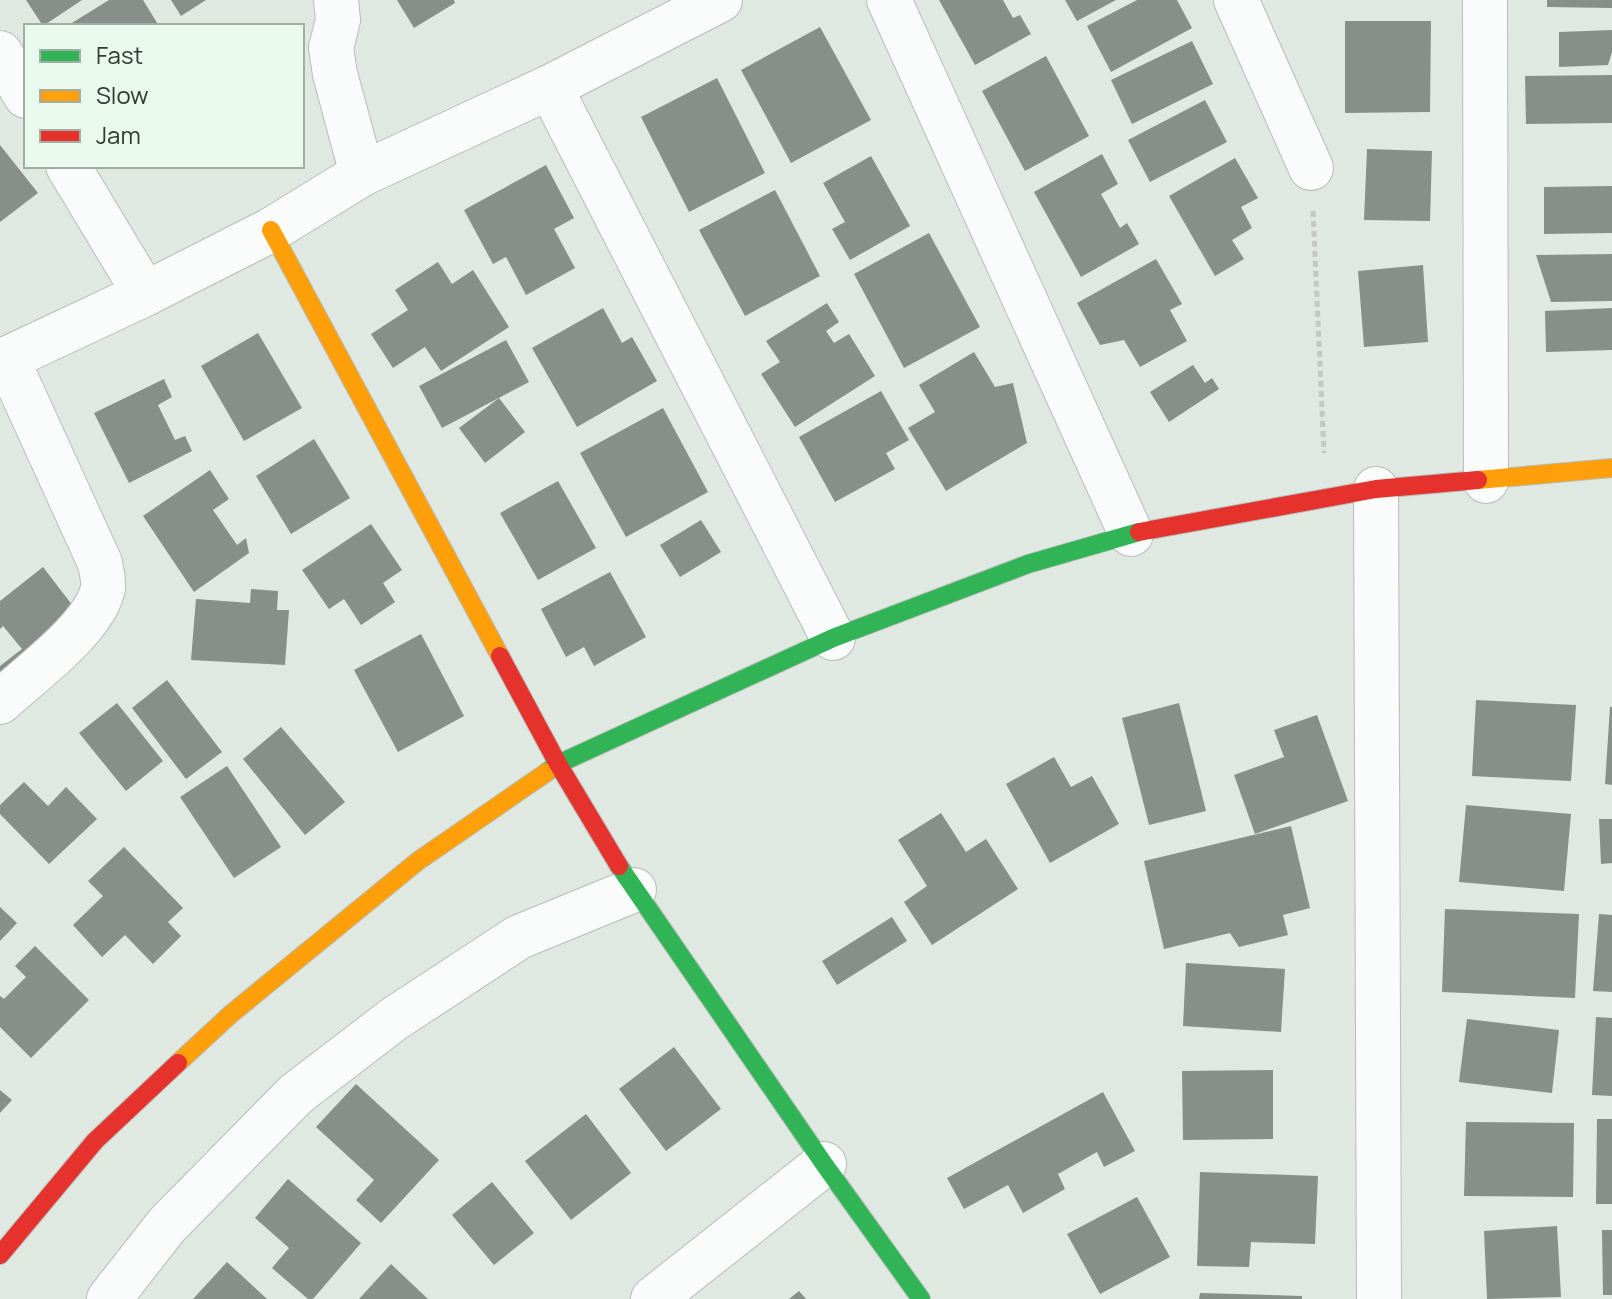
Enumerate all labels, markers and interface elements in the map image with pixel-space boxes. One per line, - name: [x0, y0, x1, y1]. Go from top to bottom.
- legend: [24, 24, 304, 168]
- text: Fast: [96, 38, 143, 71]
- text: Slow: [96, 78, 149, 111]
- text: Jam: [96, 118, 141, 151]

